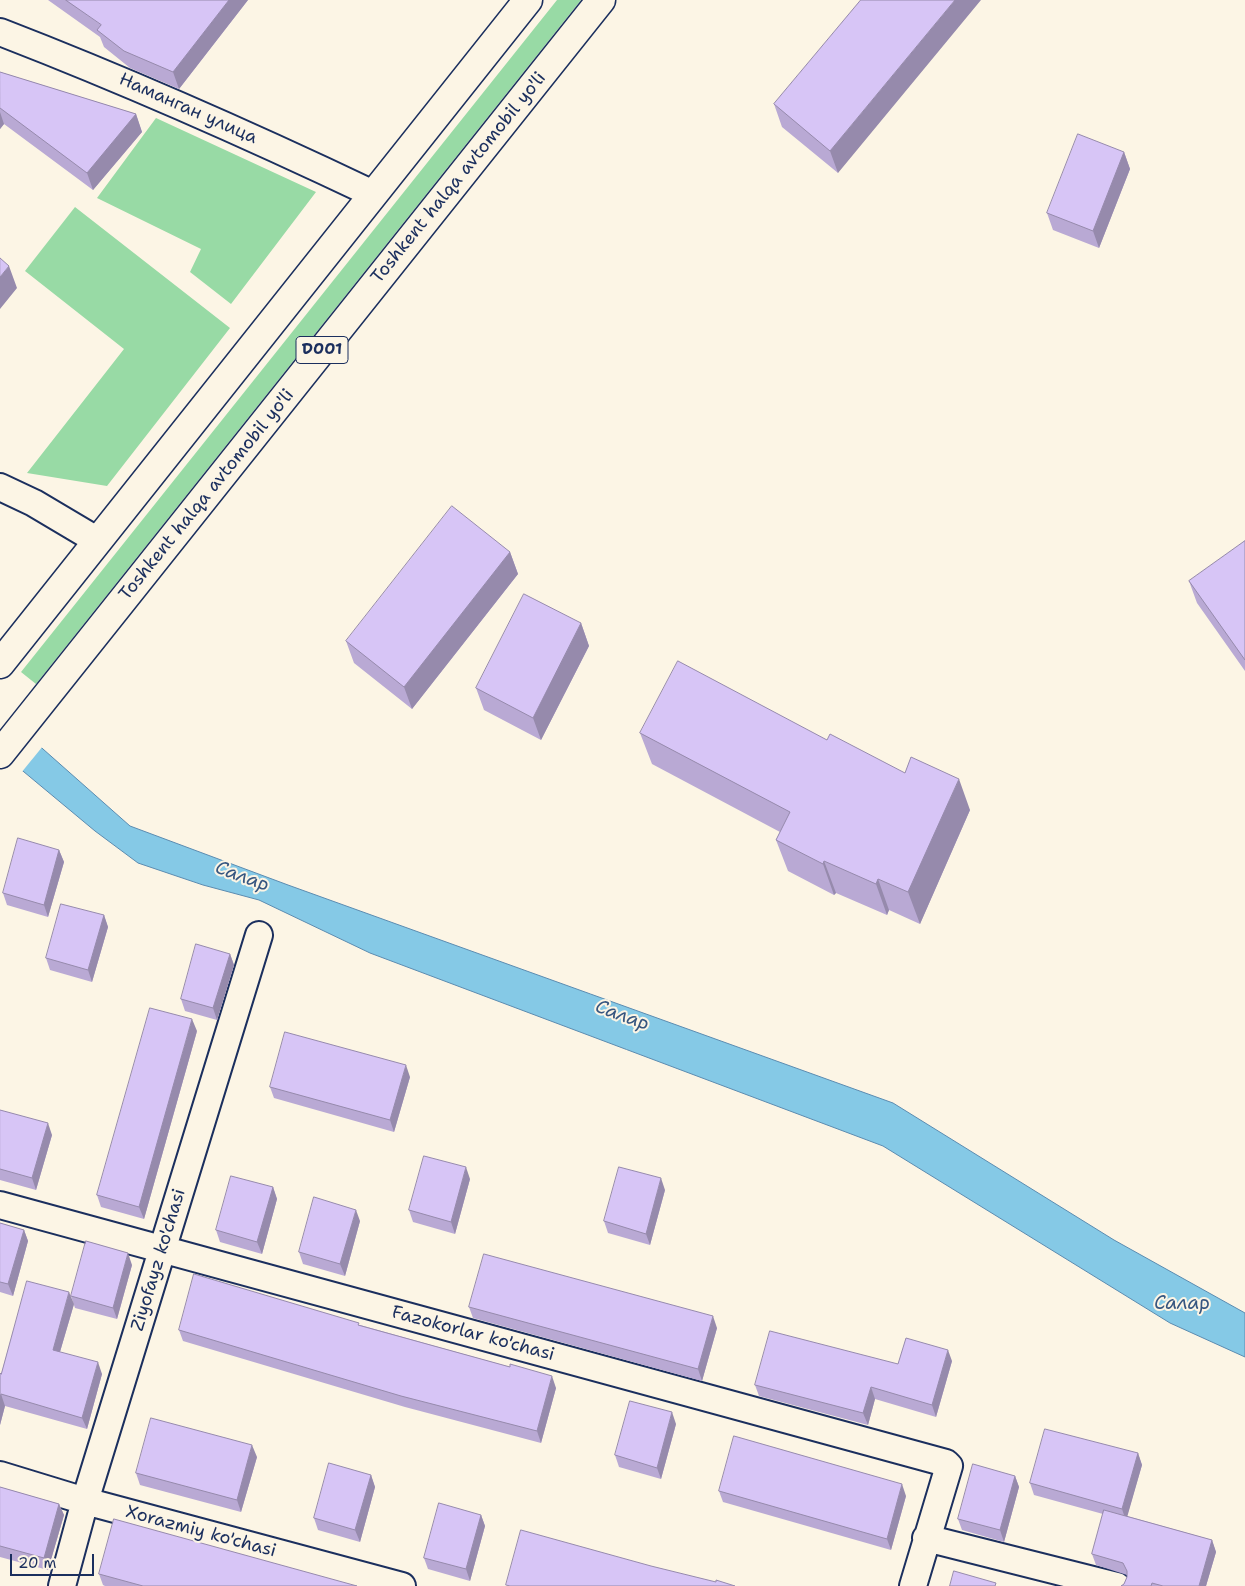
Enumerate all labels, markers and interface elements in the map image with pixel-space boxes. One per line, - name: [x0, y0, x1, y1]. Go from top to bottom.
- street label: Toshkent halqa avtomobil yo'li: [367, 68, 551, 288]
- street label: Наманган улица: [116, 69, 260, 149]
- road number: D001: [296, 336, 348, 364]
- street label: Toshkent halqa avtomobil yo'li: [115, 385, 299, 605]
- water label: Салар: [212, 857, 272, 897]
- water label: Салар: [592, 996, 652, 1036]
- street label: Ziyofayz ko'chasi: [127, 1186, 191, 1334]
- water label: Салар: [1154, 1293, 1210, 1315]
- street label: Fazokorlar ko'chasi: [389, 1302, 557, 1366]
- street label: Xorazmiy ko'chasi: [124, 1502, 278, 1562]
- scale bar: [12, 1544, 96, 1576]
- text: 20 m: [18, 1553, 57, 1573]

